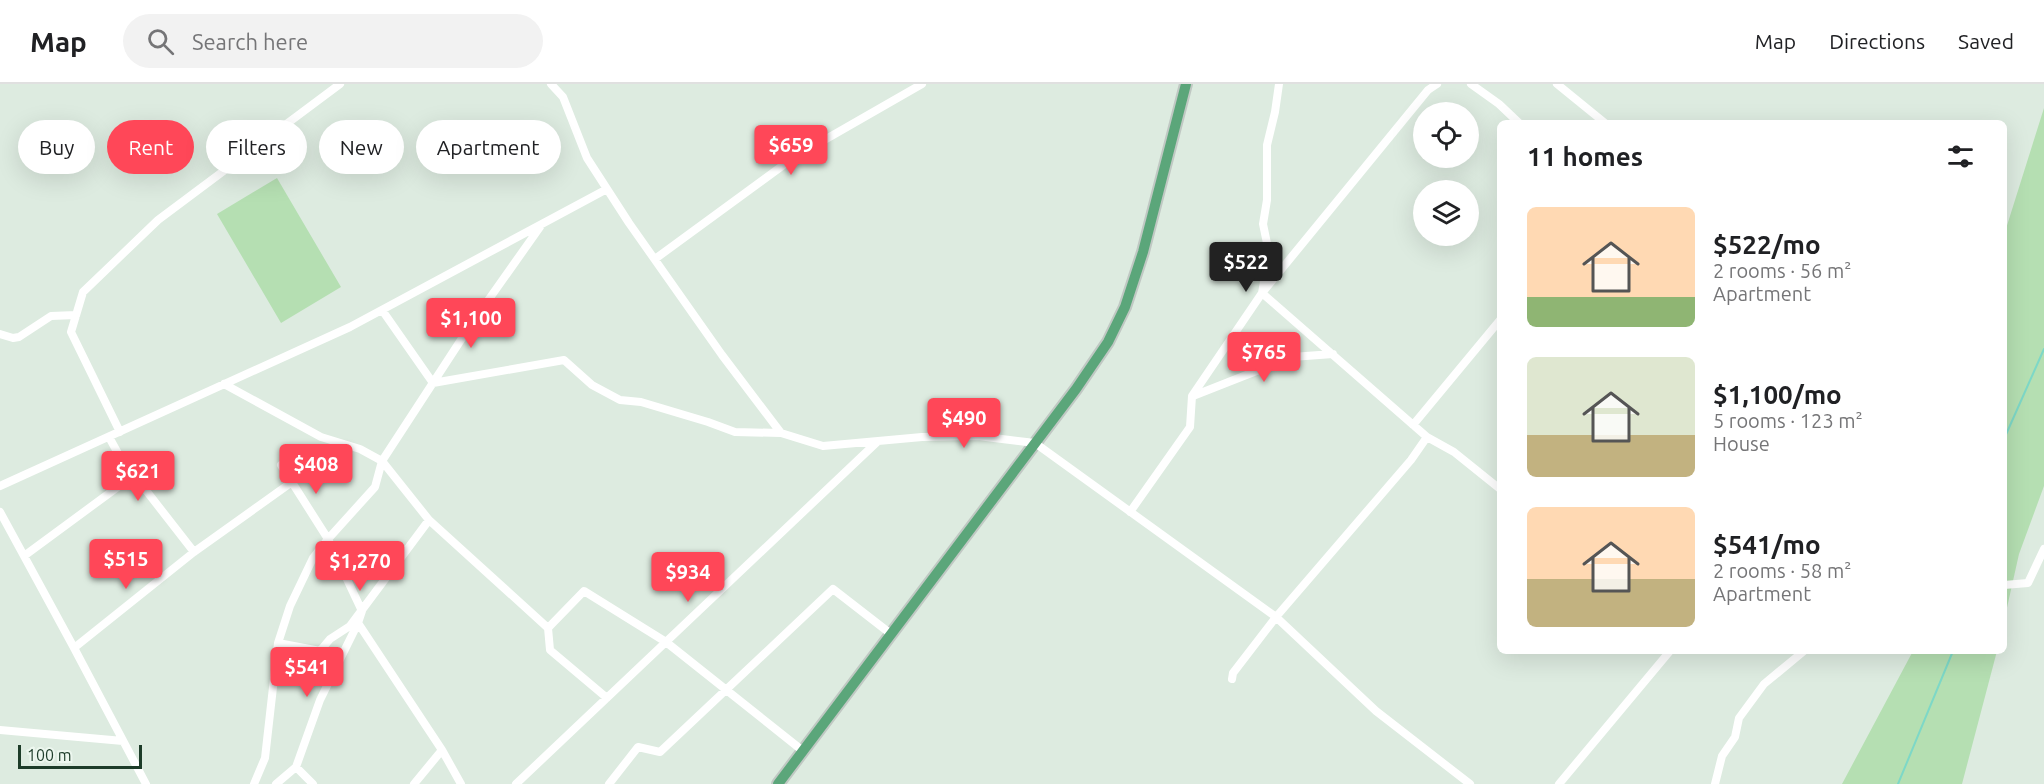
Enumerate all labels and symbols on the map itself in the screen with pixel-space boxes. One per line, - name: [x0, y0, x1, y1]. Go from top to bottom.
- pin: $659: [755, 125, 827, 176]
- pin: $522: [1210, 242, 1282, 293]
- pin: $1,100: [422, 298, 520, 349]
- pin: $765: [1228, 332, 1300, 383]
- pin: $490: [928, 398, 1000, 449]
- pin: $408: [280, 444, 352, 495]
- pin: $621: [102, 451, 174, 502]
- pin: $515: [90, 539, 162, 590]
- pin: $1,270: [311, 541, 409, 592]
- pin: $934: [652, 552, 724, 603]
- pin: $541: [271, 647, 343, 698]
- scale bar: [18, 742, 142, 770]

